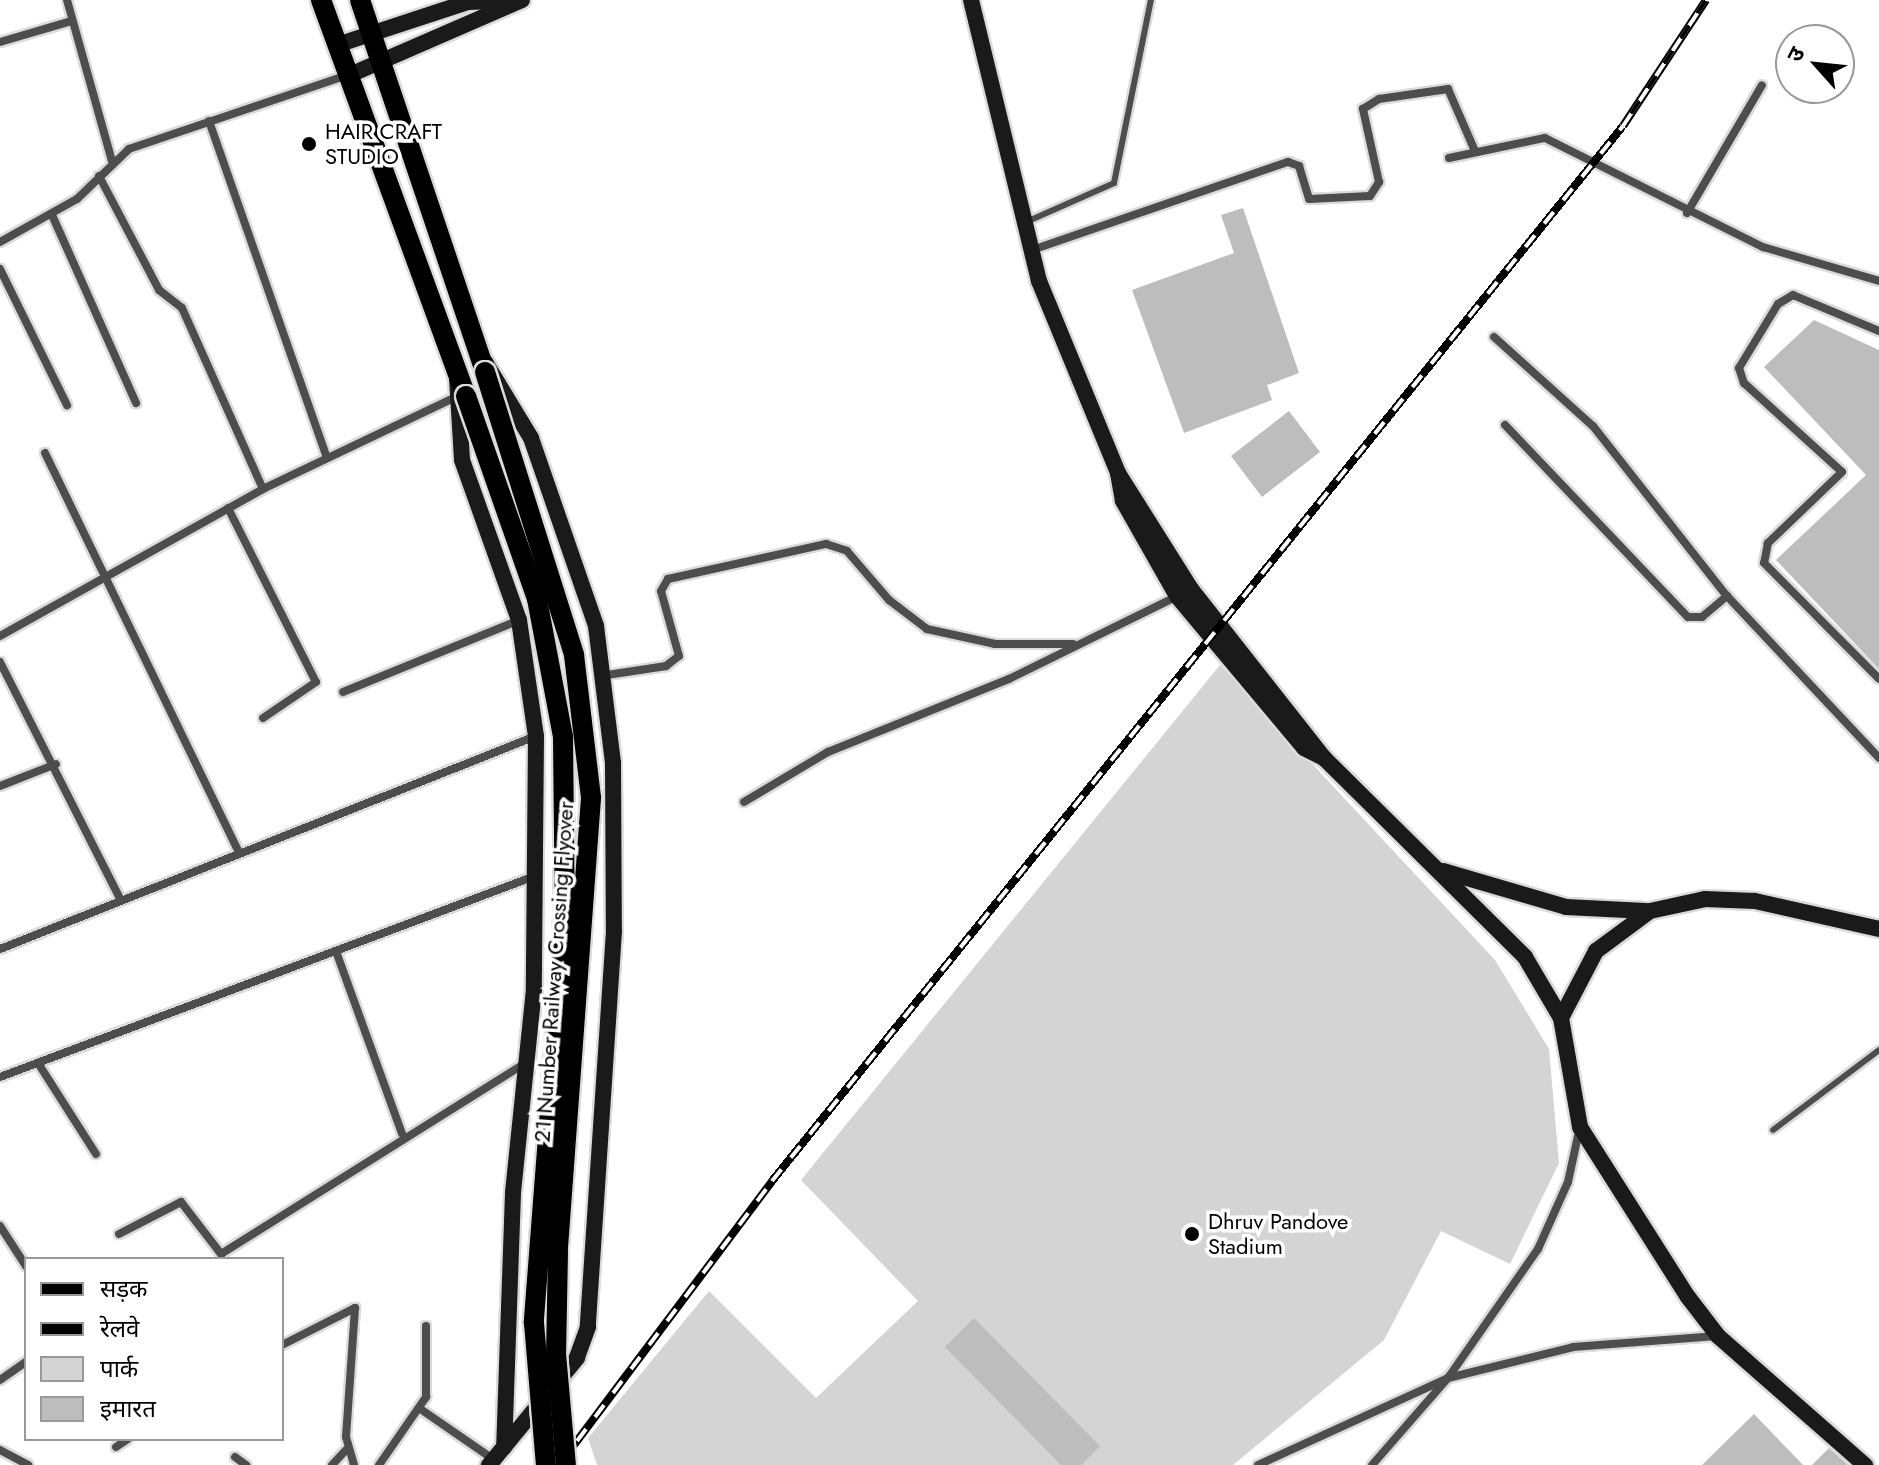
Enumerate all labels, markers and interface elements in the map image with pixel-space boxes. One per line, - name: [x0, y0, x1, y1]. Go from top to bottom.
- north arrow: [1775, 24, 1855, 104]
- text: उ: [1778, 41, 1813, 67]
- place label: HAIR CRAFT STUDIO: [325, 118, 442, 170]
- marker: HAIR CRAFT STUDIO: [300, 135, 318, 153]
- street label: 21 Number Railway Crossing Flyover: [529, 801, 579, 1143]
- place label: Dhruv Pandove Stadium: [1208, 1208, 1348, 1260]
- marker: Dhruv Pandove Stadium: [1183, 1225, 1201, 1243]
- legend: [24, 1257, 284, 1441]
- text: सड़क: [100, 1271, 148, 1306]
- text: रेलवे: [100, 1311, 139, 1346]
- text: पार्क: [100, 1351, 138, 1386]
- text: इमारत: [100, 1391, 156, 1426]

